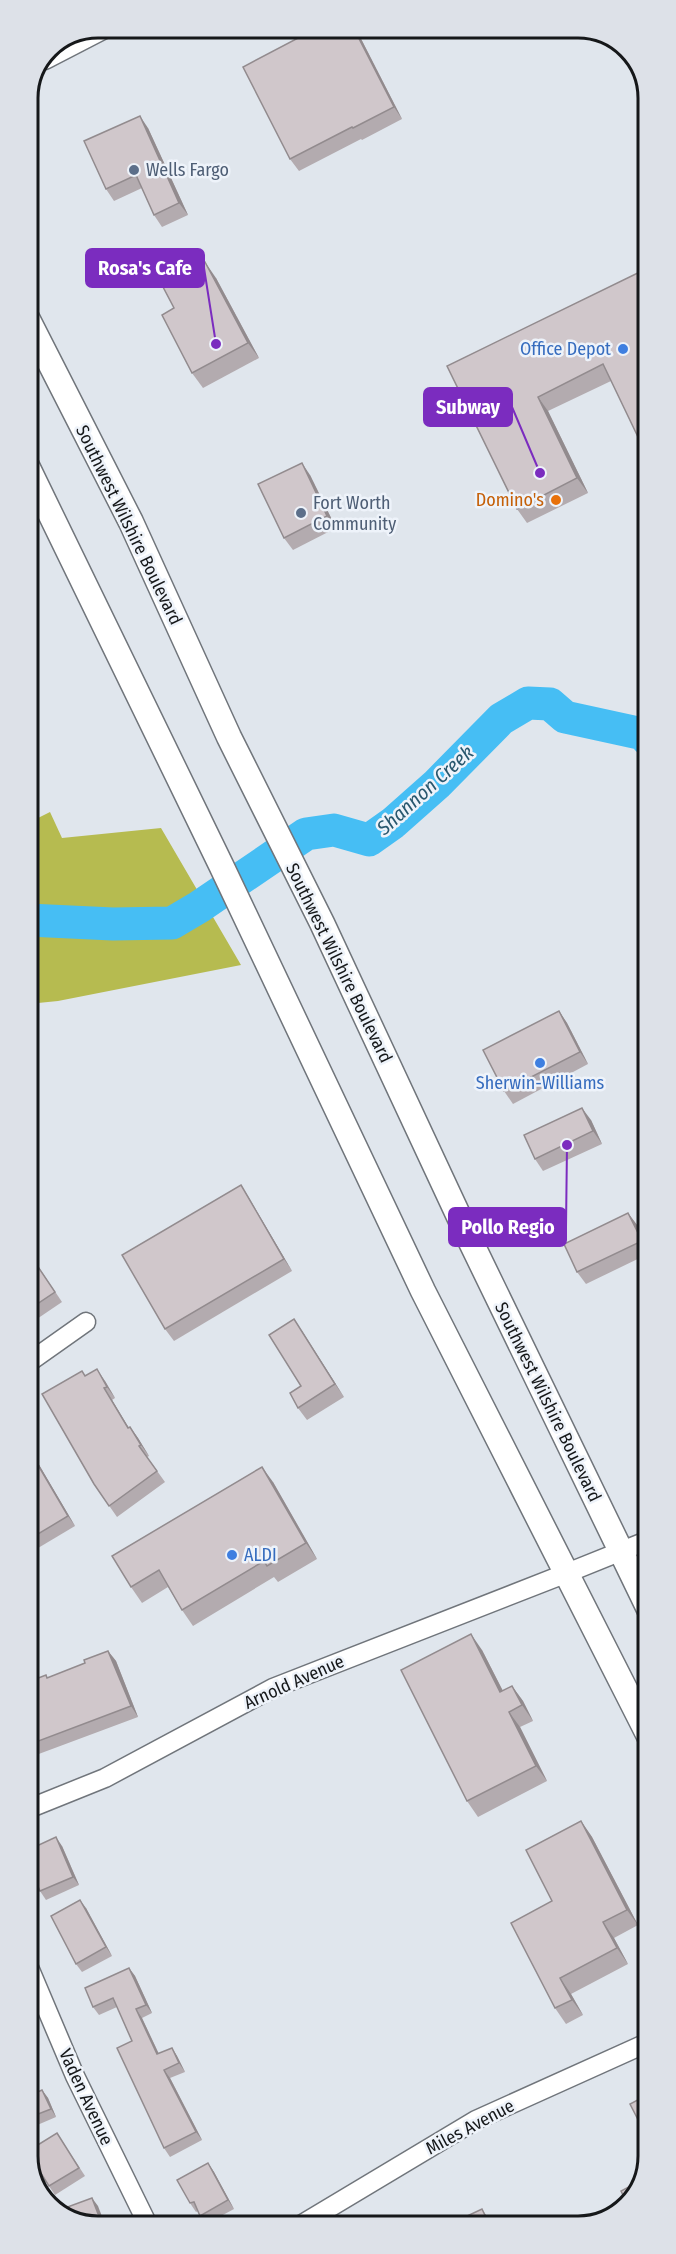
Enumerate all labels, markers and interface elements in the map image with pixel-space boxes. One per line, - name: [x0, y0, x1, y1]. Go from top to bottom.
- place label: Wells Fargo: [146, 159, 229, 181]
- marker: Wells Fargo: [127, 163, 141, 177]
- callout: Rosa's Cafe: [86, 249, 204, 287]
- text: Rosa's Cafe: [98, 256, 192, 280]
- place label: Office Depot: [520, 338, 611, 360]
- marker: Office Depot: [616, 342, 630, 356]
- callout: Subway: [424, 388, 512, 426]
- text: Subway: [436, 395, 501, 419]
- street label: Southwest Wilshire Boulevard: [71, 422, 187, 628]
- place label: Domino's: [476, 489, 544, 511]
- place label: Fort Worth Community: [313, 492, 396, 535]
- marker: Domino's: [549, 493, 563, 507]
- marker: Fort Worth Community: [294, 506, 308, 520]
- water label: Shannon Creek: [371, 740, 478, 840]
- street label: Southwest Wilshire Boulevard: [281, 860, 397, 1066]
- marker: Sherwin-Williams: [533, 1056, 547, 1070]
- place label: Sherwin-Williams: [476, 1072, 605, 1094]
- callout: Pollo Regio: [449, 1208, 566, 1246]
- text: Pollo Regio: [461, 1215, 555, 1239]
- street label: Southwest Wilshire Boulevard: [490, 1299, 606, 1505]
- place label: ALDI: [244, 1544, 277, 1566]
- marker: ALDI: [225, 1548, 239, 1562]
- street label: Arnold Avenue: [240, 1650, 348, 1714]
- street label: Vaden Avenue: [54, 2045, 118, 2149]
- street label: Miles Avenue: [422, 2094, 518, 2159]

